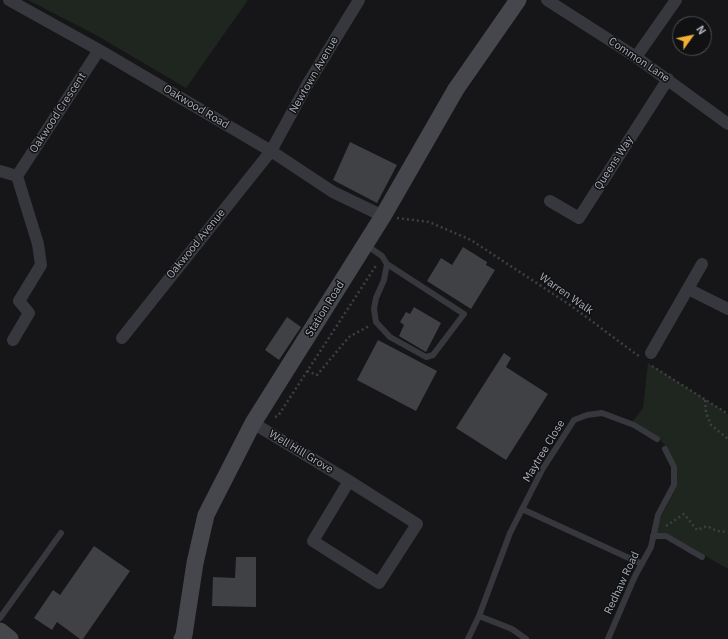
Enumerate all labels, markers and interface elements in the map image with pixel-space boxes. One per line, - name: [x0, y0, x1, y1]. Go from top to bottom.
- north arrow: [672, 16, 712, 56]
- text: N: [693, 23, 709, 37]
- street label: Newtown Avenue: [287, 34, 341, 116]
- street label: Common Lane: [606, 35, 672, 85]
- street label: Oakwood Crescent: [27, 70, 89, 156]
- street label: Oakwood Road: [161, 82, 231, 132]
- street label: Queens Way: [592, 134, 636, 192]
- street label: Oakwood Avenue: [164, 206, 228, 282]
- street label: Warren Walk: [536, 271, 596, 317]
- street label: Station Road: [303, 279, 347, 339]
- street label: Maytree Close: [520, 418, 568, 484]
- street label: Well Hill Grove: [267, 428, 335, 476]
- street label: Redhaw Road: [602, 550, 642, 616]

